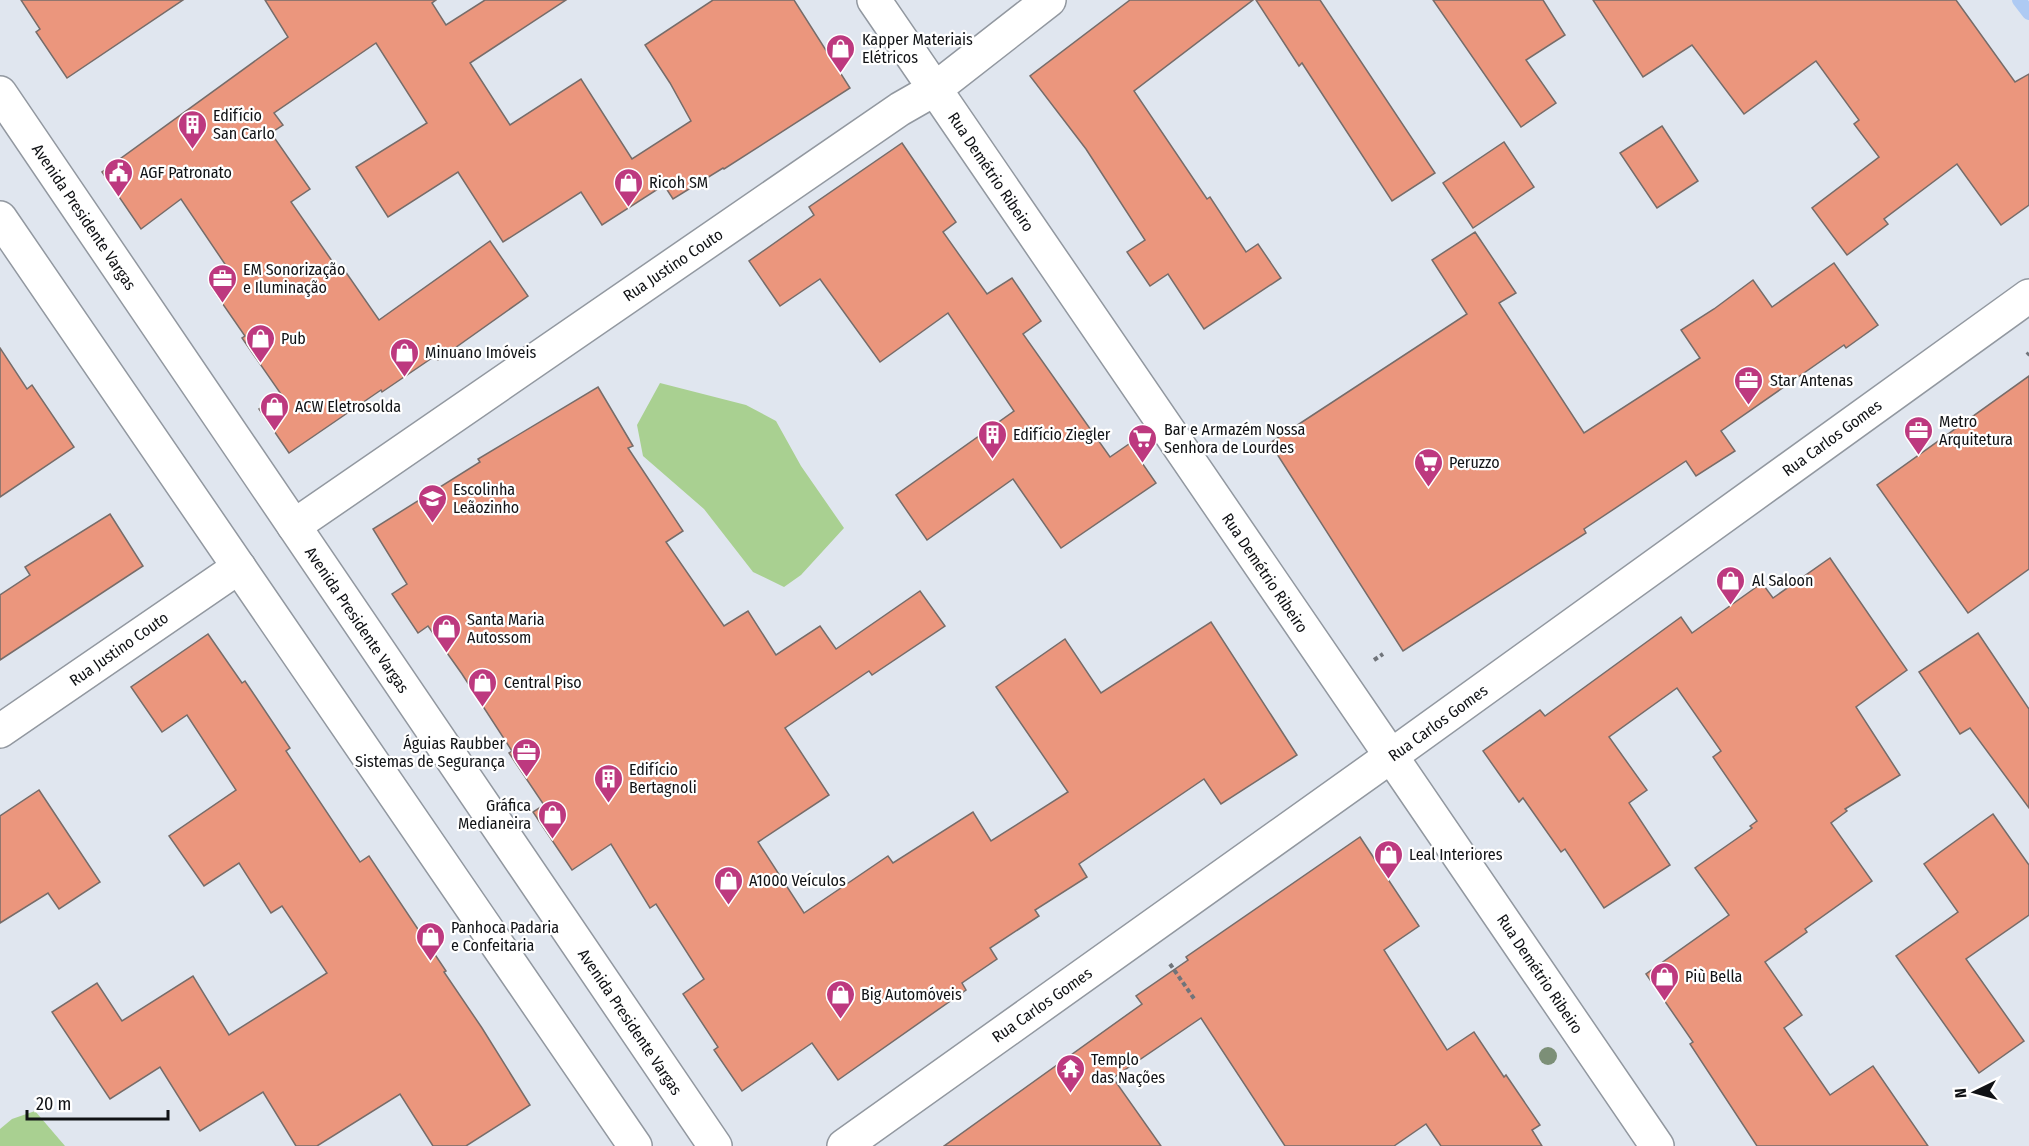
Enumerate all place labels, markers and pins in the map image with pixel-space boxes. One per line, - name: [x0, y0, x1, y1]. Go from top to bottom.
- place label: Kapper Materiais Elétricos: [862, 30, 973, 67]
- shop icon: Kapper Materiais Elétricos: [825, 32, 857, 74]
- place label: Edifício San Carlo: [213, 106, 275, 143]
- building icon: Edifício San Carlo: [176, 108, 208, 150]
- public building icon: AGF Patronato: [103, 156, 135, 198]
- place label: AGF Patronato: [140, 163, 232, 182]
- shop icon: Ricoh SM: [612, 166, 644, 208]
- place label: Ricoh SM: [649, 173, 708, 192]
- place label: EM Sonorização e Iluminação: [243, 260, 345, 297]
- office icon: EM Sonorização e Iluminação: [206, 262, 238, 304]
- shop icon: Pub: [244, 322, 276, 364]
- place label: Pub: [281, 329, 306, 348]
- shop icon: Minuano Imóveis: [388, 336, 420, 378]
- place label: Minuano Imóveis: [425, 343, 536, 362]
- office icon: Star Antenas: [1733, 364, 1765, 406]
- place label: Star Antenas: [1770, 371, 1853, 390]
- shop icon: ACW Eletrosolda: [258, 390, 290, 432]
- place label: ACW Eletrosolda: [295, 397, 401, 416]
- place label: Metro Arquitetura: [1939, 412, 2013, 449]
- office icon: Metro Arquitetura: [1902, 414, 1934, 456]
- building icon: Edifício Ziegler: [976, 418, 1008, 460]
- place label: Bar e Armazém Nossa Senhora de Lourdes: [1164, 420, 1305, 457]
- supermarket icon: Bar e Armazém Nossa Senhora de Lourdes: [1127, 422, 1159, 464]
- place label: Edifício Ziegler: [1013, 425, 1111, 444]
- supermarket icon: Peruzzo: [1412, 446, 1444, 488]
- place label: Peruzzo: [1449, 453, 1500, 472]
- place label: Escolinha Leãozinho: [453, 480, 519, 517]
- school or university icon: Escolinha Leãozinho: [416, 482, 448, 524]
- shop icon: Al Saloon: [1715, 564, 1747, 606]
- place label: Al Saloon: [1752, 571, 1813, 590]
- place label: Santa Maria Autossom: [467, 610, 545, 647]
- shop icon: Santa Maria Autossom: [430, 612, 462, 654]
- shop icon: Central Piso: [467, 666, 499, 708]
- place label: Central Piso: [504, 673, 582, 692]
- place label: Águias Raubber Sistemas de Segurança: [355, 734, 505, 771]
- office icon: Águias Raubber Sistemas de Segurança: [510, 736, 542, 778]
- place label: Edifício Bertagnoli: [629, 760, 697, 797]
- building icon: Edifício Bertagnoli: [592, 762, 624, 804]
- place label: Gráfica Medianeira: [458, 796, 531, 833]
- shop icon: Gráfica Medianeira: [536, 798, 568, 840]
- shop icon: Leal Interiores: [1372, 838, 1404, 880]
- place label: Leal Interiores: [1409, 845, 1503, 864]
- shop icon: A1000 Veículos: [712, 864, 744, 906]
- place label: A1000 Veículos: [749, 871, 846, 890]
- place label: Panhoca Padaria e Confeitaria: [451, 918, 559, 955]
- shop icon: Panhoca Padaria e Confeitaria: [414, 920, 446, 962]
- shop icon: Più Bella: [1648, 960, 1680, 1002]
- place label: Più Bella: [1685, 967, 1743, 986]
- shop icon: Big Automóveis: [824, 978, 856, 1020]
- place label: Big Automóveis: [861, 985, 962, 1004]
- place label: Templo das Nações: [1091, 1050, 1165, 1087]
- temple icon: Templo das Nações: [1054, 1052, 1086, 1094]

